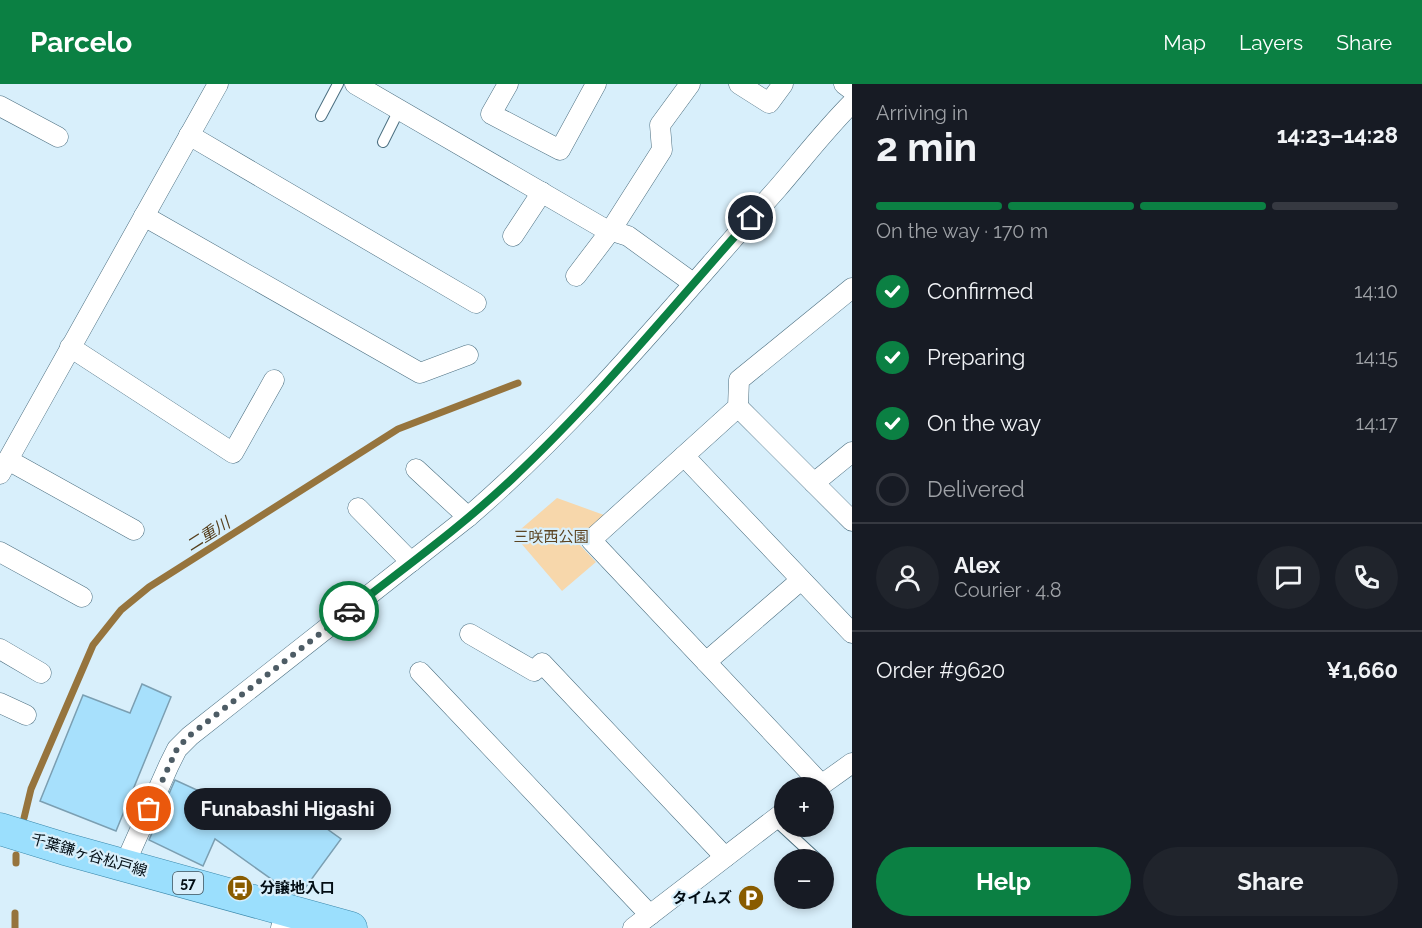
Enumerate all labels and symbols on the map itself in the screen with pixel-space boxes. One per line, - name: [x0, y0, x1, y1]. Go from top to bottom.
- pin: [725, 192, 776, 243]
- water label: 二重川: [183, 512, 235, 555]
- park label: 三咲西公園: [513, 528, 589, 546]
- courier: [319, 581, 379, 641]
- pin: [123, 783, 174, 834]
- callout: Funabashi Higashi: [185, 788, 392, 830]
- street label: 千葉鎌ヶ谷松戸線: [29, 830, 149, 880]
- road number: 57: [173, 872, 203, 894]
- bus stop icon: 分譲地入口: [225, 873, 255, 903]
- place label: 分譲地入口: [260, 879, 335, 897]
- parking icon: タイムズ: [736, 883, 766, 913]
- place label: タイムズ: [672, 889, 732, 907]

